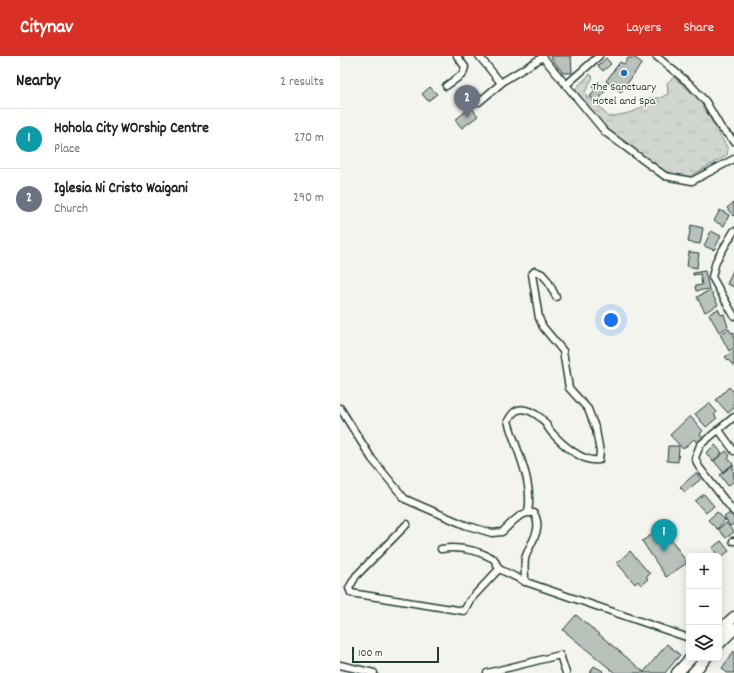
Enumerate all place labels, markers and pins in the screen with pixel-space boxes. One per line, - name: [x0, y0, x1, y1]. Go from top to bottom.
- marker: The Sanctuary Hotel and Spa: [619, 68, 629, 78]
- place label: The Sanctuary Hotel and Spa: [592, 79, 657, 110]
- pin: 2: [454, 85, 480, 118]
- pin: 1: [651, 519, 677, 552]

